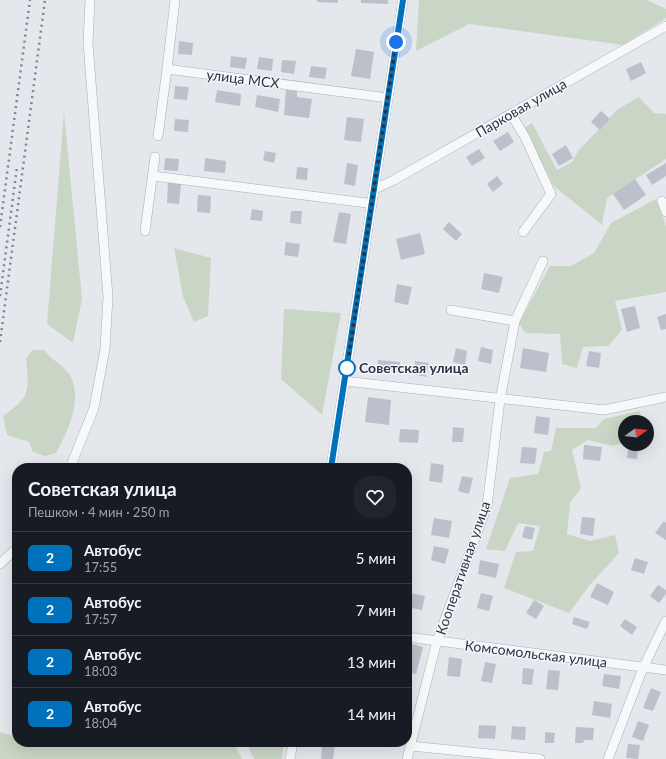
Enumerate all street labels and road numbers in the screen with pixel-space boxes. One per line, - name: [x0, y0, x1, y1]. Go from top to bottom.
- street label: улица МСХ: [206, 66, 280, 91]
- street label: Парковая улица: [472, 75, 569, 141]
- street label: Кооперативная улица: [432, 499, 493, 637]
- street label: Комсомольская улица: [464, 636, 608, 671]

